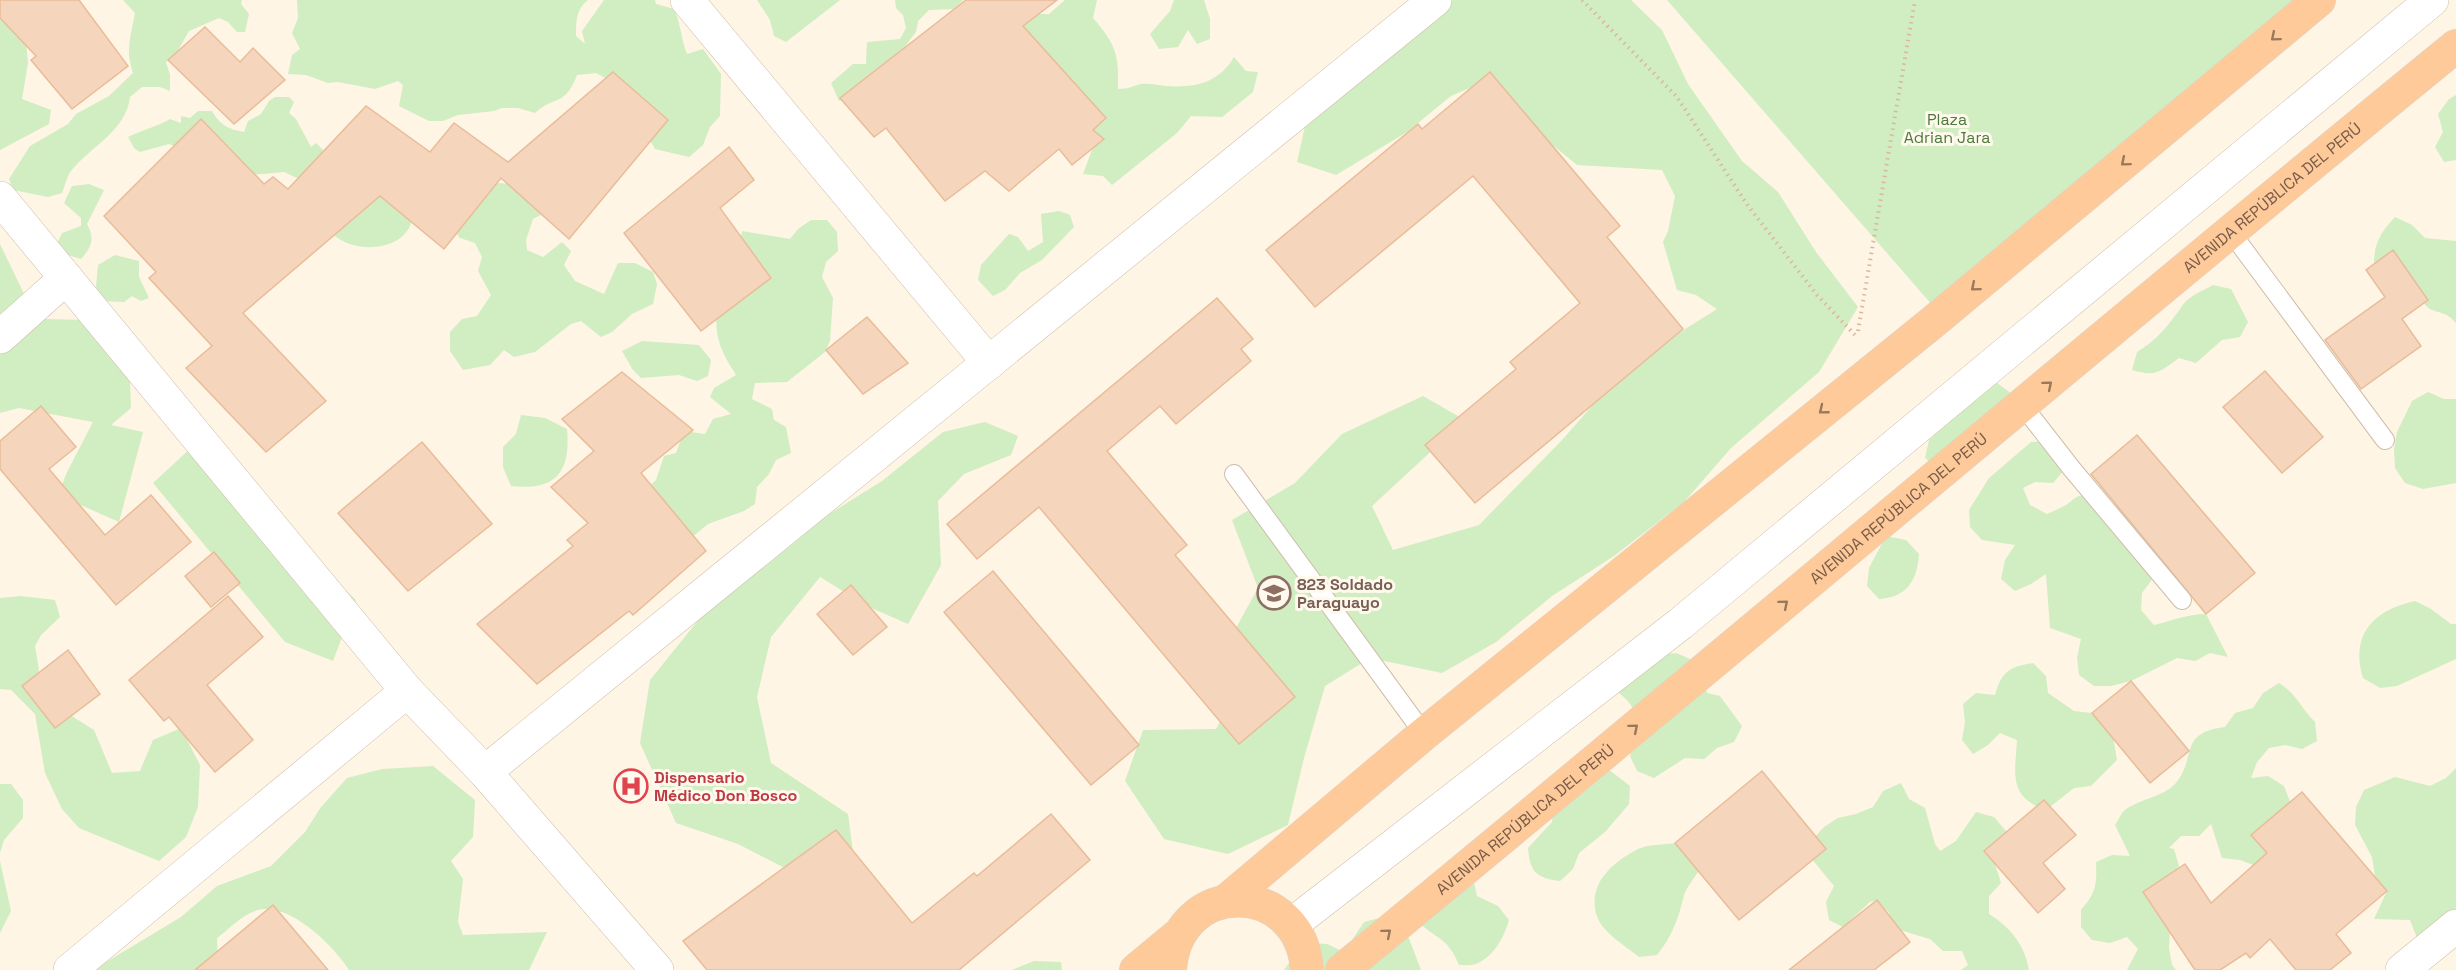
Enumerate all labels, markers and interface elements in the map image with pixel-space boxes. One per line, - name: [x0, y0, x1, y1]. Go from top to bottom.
- one-way arrow: [2270, 30, 2281, 41]
- park label: Plaza Adrian Jara: [1904, 109, 1990, 148]
- street label: AVENIDA REPÚBLICA DEL PERÚ: [2179, 118, 2366, 278]
- one-way arrow: [2120, 155, 2131, 166]
- one-way arrow: [1971, 279, 1982, 290]
- one-way arrow: [2041, 381, 2052, 392]
- one-way arrow: [1819, 403, 1830, 414]
- street label: AVENIDA REPÚBLICA DEL PERÚ: [1805, 428, 1992, 589]
- place label: 823 Soldado Paraguayo: [1297, 574, 1393, 613]
- school or university icon: 823 Soldado Paraguayo: [1256, 575, 1292, 611]
- one-way arrow: [1778, 600, 1789, 611]
- one-way arrow: [1627, 724, 1638, 735]
- street label: AVENIDA REPÚBLICA DEL PERÚ: [1432, 739, 1619, 900]
- place label: Dispensario Médico Don Bosco: [654, 767, 798, 806]
- hospital icon: Dispensario Médico Don Bosco: [613, 768, 649, 804]
- one-way arrow: [1380, 929, 1391, 940]

